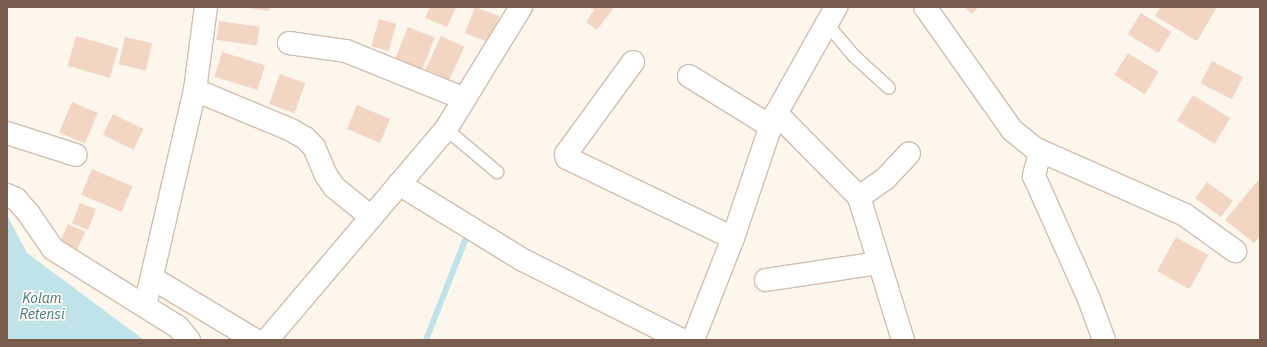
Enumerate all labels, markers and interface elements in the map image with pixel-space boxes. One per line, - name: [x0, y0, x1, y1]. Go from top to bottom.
- water label: Kolam Retensi: [19, 290, 65, 322]

